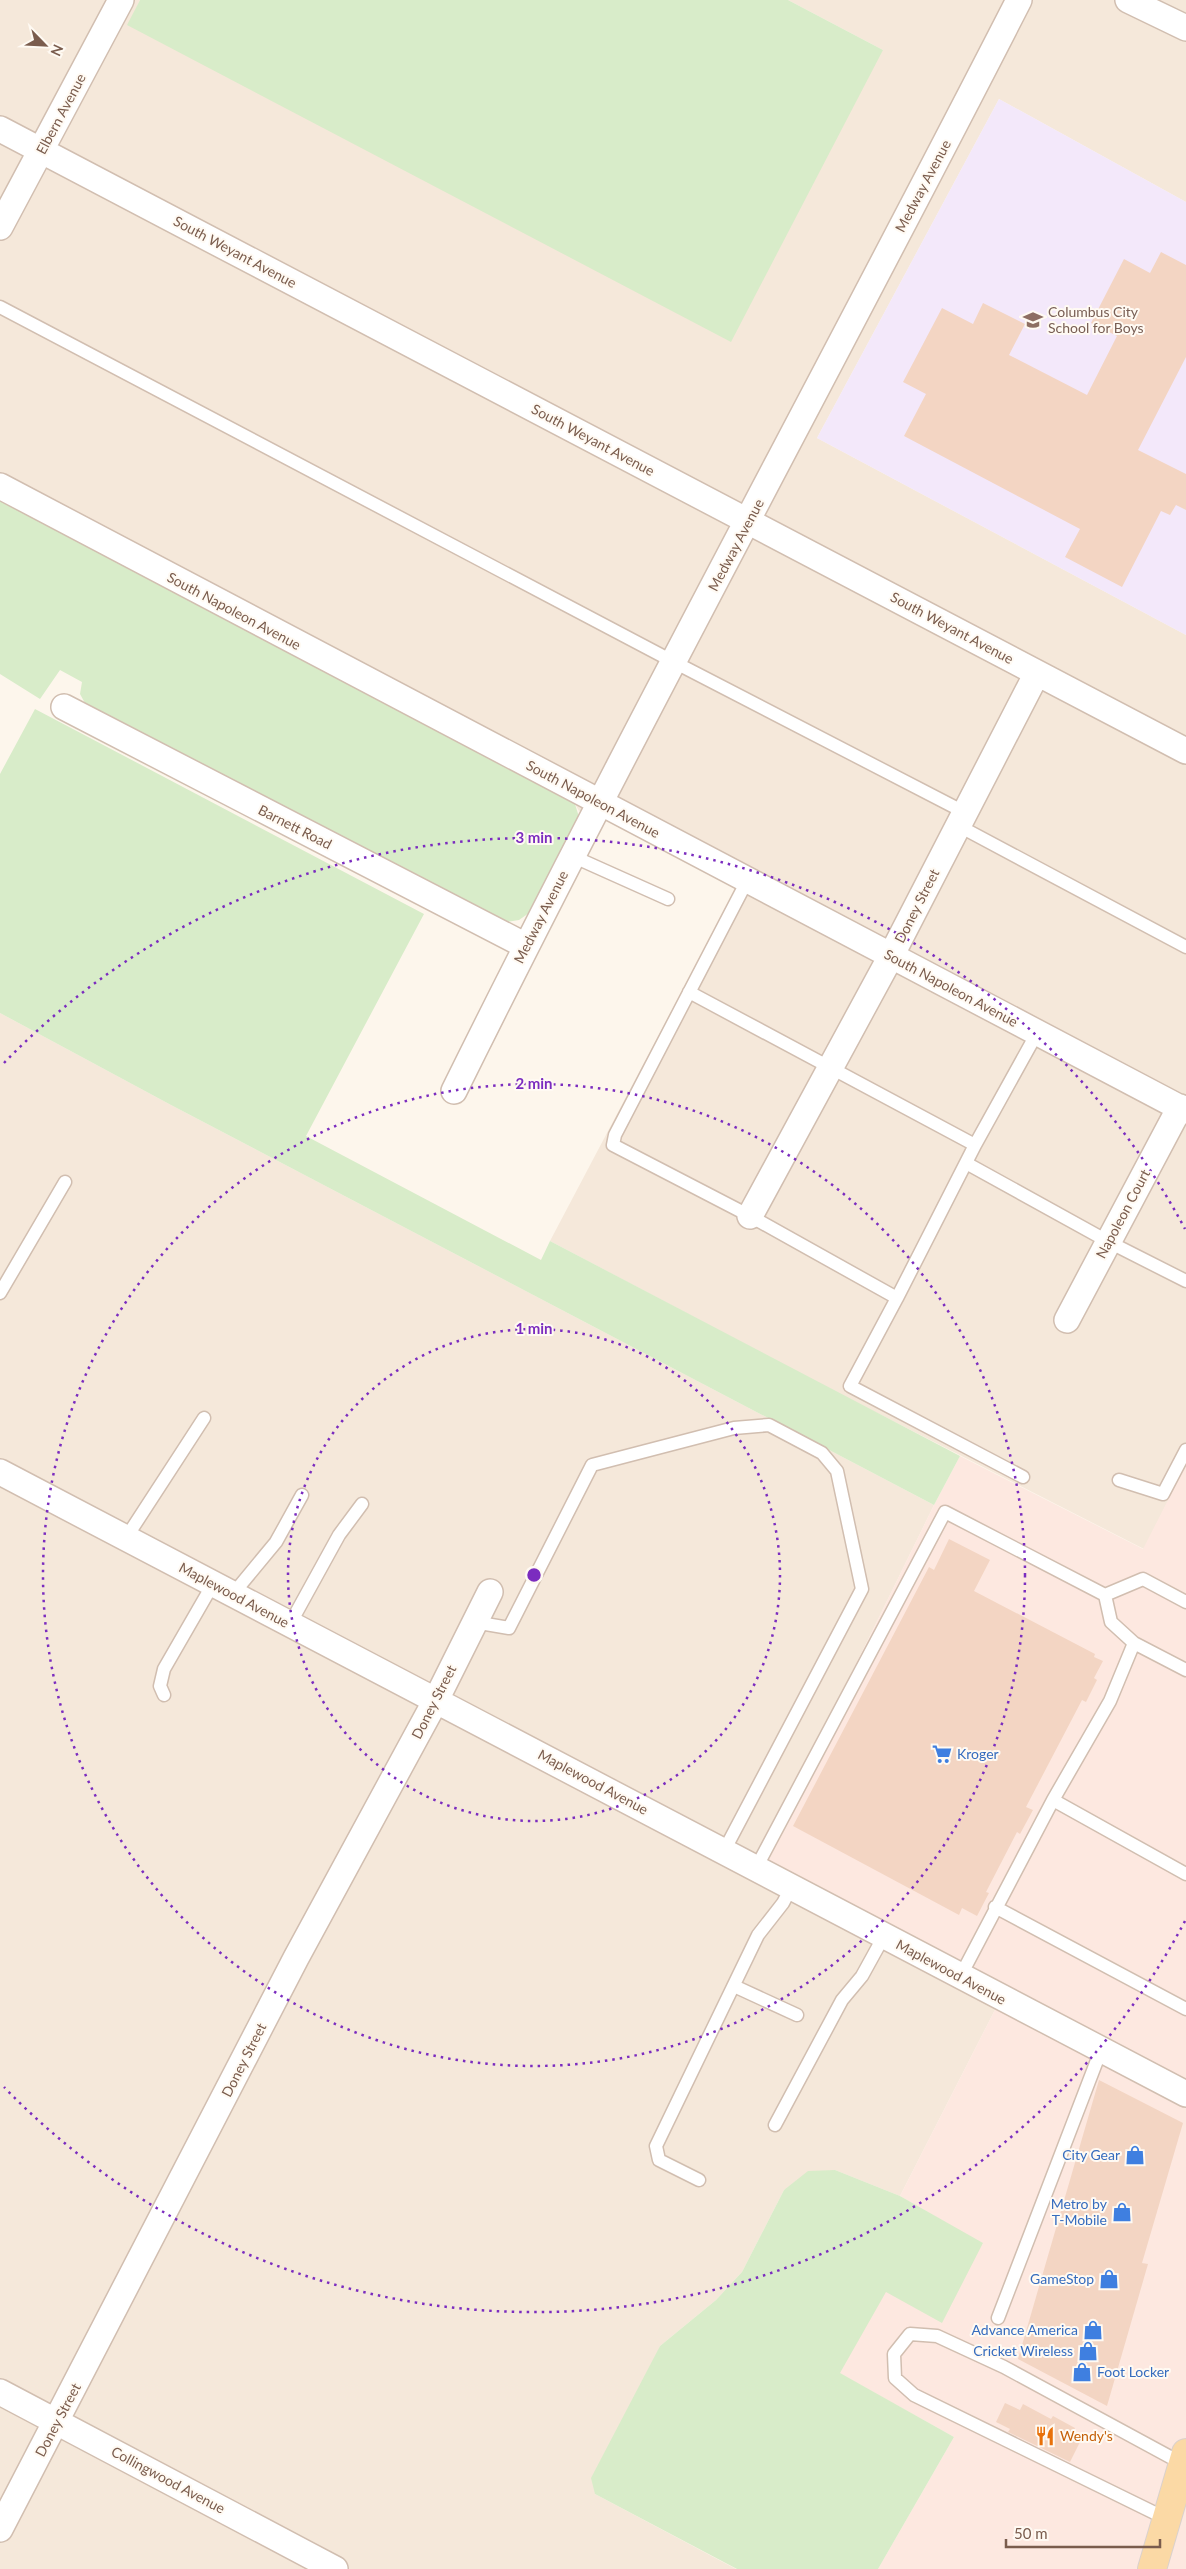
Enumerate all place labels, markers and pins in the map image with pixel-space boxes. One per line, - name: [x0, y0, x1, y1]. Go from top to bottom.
- place label: Columbus City School for Boys: [1048, 303, 1144, 336]
- school or university icon: Columbus City School for Boys: [1022, 309, 1044, 331]
- centre of rings: [525, 1566, 543, 1584]
- supermarket icon: Kroger: [931, 1743, 953, 1765]
- place label: Kroger: [957, 1745, 999, 1762]
- shop icon: City Gear: [1124, 2144, 1146, 2166]
- place label: City Gear: [1062, 2146, 1120, 2163]
- place label: Metro by T-Mobile: [1051, 2195, 1108, 2228]
- shop icon: Metro by T-Mobile: [1111, 2201, 1133, 2223]
- shop icon: GameStop: [1098, 2268, 1120, 2290]
- place label: GameStop: [1030, 2270, 1094, 2287]
- shop icon: Advance America: [1082, 2319, 1104, 2341]
- place label: Advance America: [971, 2321, 1078, 2338]
- shop icon: Cricket Wireless: [1077, 2340, 1099, 2362]
- place label: Cricket Wireless: [973, 2342, 1073, 2359]
- shop icon: Foot Locker: [1071, 2361, 1093, 2383]
- place label: Foot Locker: [1097, 2363, 1169, 2380]
- restaurant icon: Wendy's: [1034, 2425, 1056, 2447]
- place label: Wendy's: [1060, 2427, 1113, 2444]

